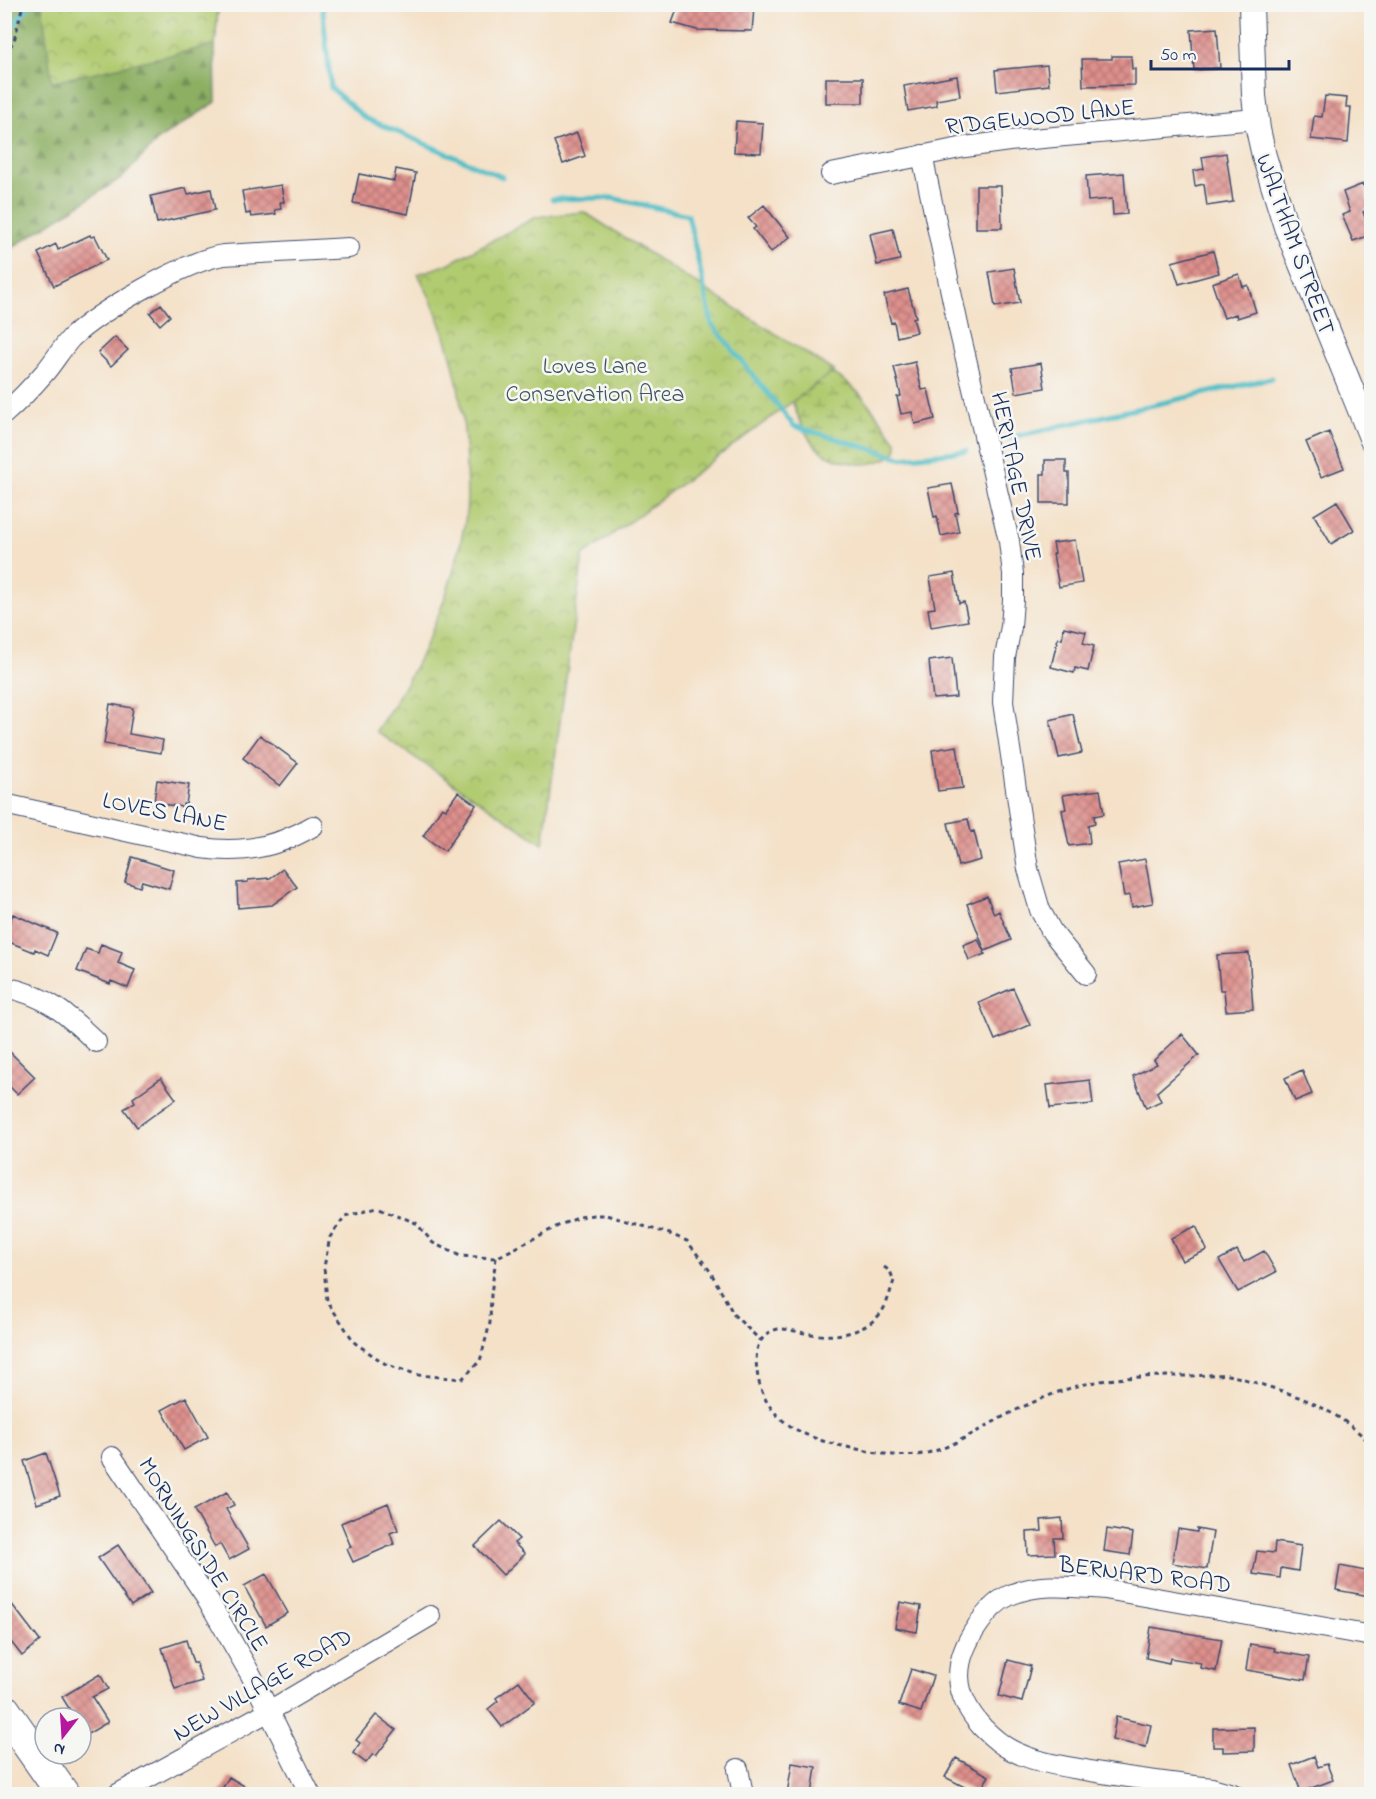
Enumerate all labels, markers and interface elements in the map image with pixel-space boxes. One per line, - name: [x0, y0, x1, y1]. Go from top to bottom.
- scale bar: [1151, 33, 1289, 71]
- text: 50 m: [1160, 43, 1197, 69]
- street label: RIDGEWOOD LANE: [943, 91, 1137, 146]
- street label: WALTHAM STREET: [1245, 149, 1343, 341]
- park label: Loves Lane Conservation Area: [506, 350, 684, 413]
- street label: HERITAGE DRIVE: [980, 389, 1050, 565]
- street label: LOVES LANE: [99, 784, 230, 843]
- street label: MORNINGSIDE CIRCLE: [128, 1451, 276, 1659]
- street label: BERNARD ROAD: [1055, 1548, 1233, 1604]
- street label: NEW VILLAGE ROAD: [167, 1620, 360, 1752]
- north arrow: [33, 1706, 93, 1766]
- text: N: [50, 1735, 68, 1761]

